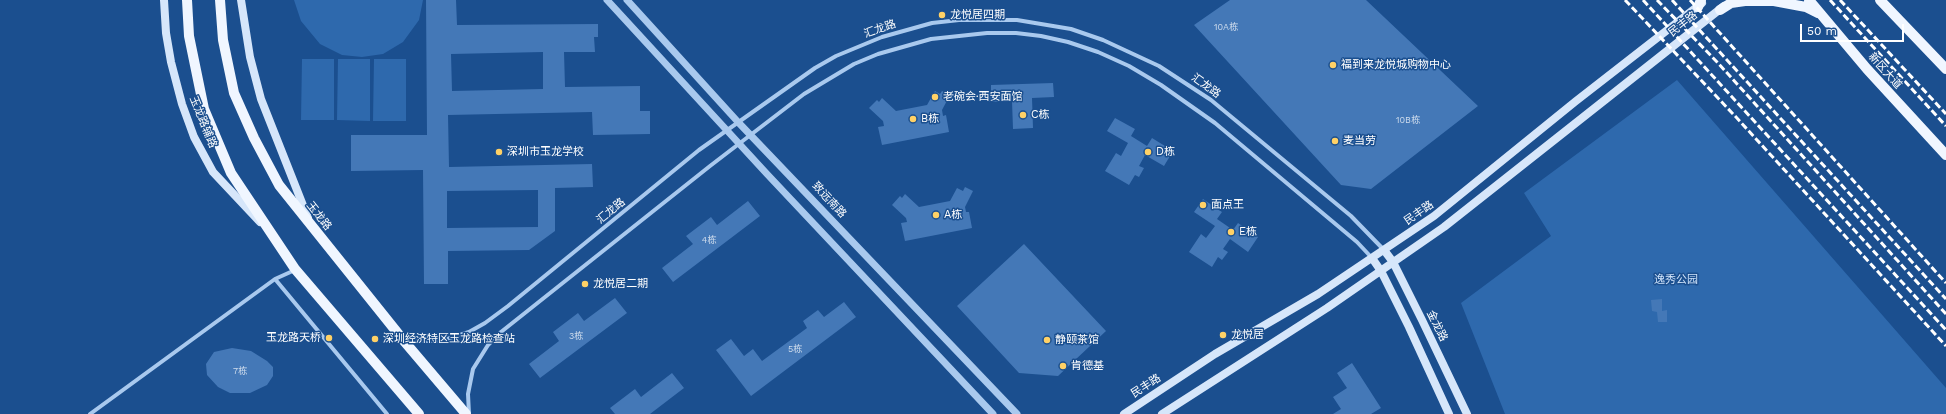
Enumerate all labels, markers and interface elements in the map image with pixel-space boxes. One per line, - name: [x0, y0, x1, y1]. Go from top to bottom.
- place label: 龙悦居四期: [950, 8, 1005, 22]
- street label: 民丰路: [1666, 9, 1700, 39]
- marker: 龙悦居四期: [937, 10, 947, 20]
- scale bar: [1802, 16, 1906, 42]
- street label: 汇龙路: [862, 17, 898, 41]
- house number: 10A栋: [1214, 22, 1238, 32]
- text: 50 m: [1807, 24, 1837, 38]
- street label: 新区大道: [1865, 50, 1905, 92]
- place label: 福到来龙悦城购物中心: [1341, 58, 1451, 72]
- marker: 福到来龙悦城购物中心: [1328, 60, 1338, 70]
- street label: 汇龙路: [1189, 71, 1223, 101]
- place label: 老碗会·西安面馆: [943, 90, 1022, 104]
- marker: 老碗会·西安面馆: [930, 92, 940, 102]
- street label: 玉龙路辅路: [187, 94, 219, 150]
- place label: C栋: [1031, 108, 1050, 122]
- marker: C栋: [1018, 110, 1028, 120]
- place label: B栋: [921, 112, 939, 126]
- marker: B栋: [908, 114, 918, 124]
- house number: 10B栋: [1396, 115, 1420, 125]
- place label: 麦当劳: [1343, 134, 1376, 148]
- marker: 麦当劳: [1330, 136, 1340, 146]
- place label: 深圳市玉龙学校: [507, 145, 584, 159]
- place label: D栋: [1156, 145, 1175, 159]
- marker: 深圳市玉龙学校: [494, 147, 504, 157]
- marker: D栋: [1143, 147, 1153, 157]
- street label: 致远南路: [809, 179, 849, 221]
- street label: 汇龙路: [594, 195, 628, 227]
- place label: 面点王: [1211, 198, 1244, 212]
- street label: 民丰路: [1402, 198, 1436, 228]
- street label: 玉龙路: [304, 199, 334, 233]
- marker: 面点王: [1198, 200, 1208, 210]
- place label: A栋: [944, 208, 962, 222]
- marker: A栋: [931, 210, 941, 220]
- place label: E栋: [1239, 225, 1257, 239]
- marker: E栋: [1226, 227, 1236, 237]
- house number: 4栋: [702, 235, 716, 245]
- park label: 逸秀公园: [1654, 273, 1698, 287]
- place label: 龙悦居二期: [593, 277, 648, 291]
- marker: 龙悦居二期: [580, 279, 590, 289]
- street label: 金龙路: [1424, 308, 1450, 344]
- place label: 龙悦居: [1231, 328, 1264, 342]
- marker: 龙悦居: [1218, 330, 1228, 340]
- place label: 玉龙路天桥: [266, 331, 321, 345]
- house number: 3栋: [569, 331, 583, 341]
- place label: 深圳经济特区玉龙路检查站: [383, 332, 515, 346]
- marker: 玉龙路天桥: [324, 333, 334, 343]
- place label: 静颐茶馆: [1055, 333, 1099, 347]
- marker: 深圳经济特区玉龙路检查站: [370, 334, 380, 344]
- marker: 静颐茶馆: [1042, 335, 1052, 345]
- house number: 5栋: [788, 344, 802, 354]
- place label: 肯德基: [1071, 359, 1104, 373]
- marker: 肯德基: [1058, 361, 1068, 371]
- house number: 7栋: [233, 366, 247, 376]
- street label: 民丰路: [1129, 371, 1163, 401]

